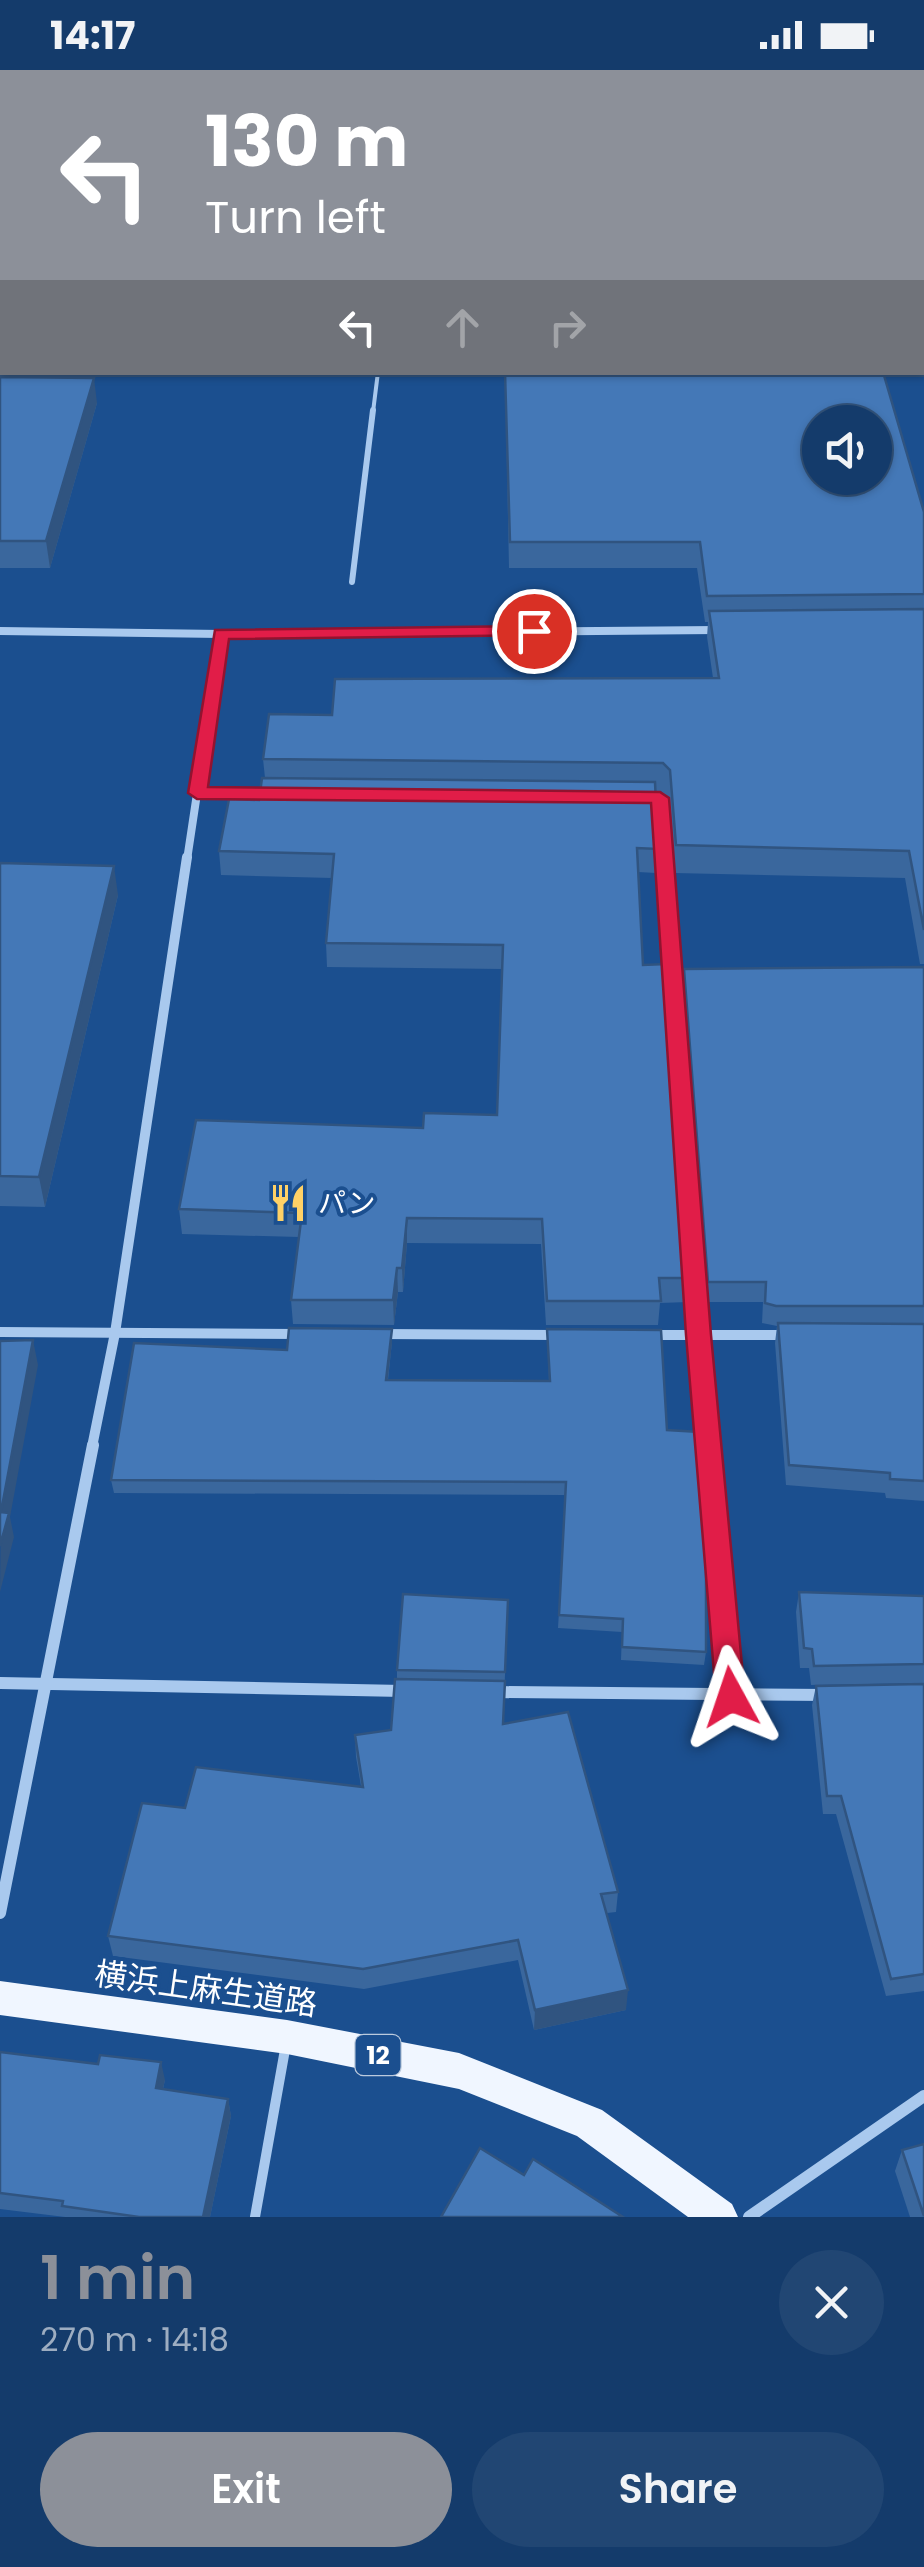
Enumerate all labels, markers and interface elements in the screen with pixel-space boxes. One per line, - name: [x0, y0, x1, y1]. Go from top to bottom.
- text: 14:17: [50, 9, 135, 62]
- text: 130 m: [205, 92, 408, 191]
- icon: left: [40, 110, 170, 240]
- text: Turn left: [205, 186, 386, 249]
- icon: left: [330, 300, 385, 355]
- icon: ahead: [435, 300, 490, 355]
- icon: right: [540, 300, 595, 355]
- map controls: [802, 405, 892, 495]
- button: sound: [802, 405, 892, 495]
- pin: [492, 589, 577, 674]
- icon: arrive: [507, 604, 562, 659]
- restaurant icon: パン: [267, 1182, 309, 1224]
- place label: パン: [318, 1184, 375, 1223]
- position arrow: [679, 1645, 783, 1749]
- street label: 横浜上麻生道路: [92, 1951, 320, 2026]
- road number: 12: [356, 2035, 400, 2075]
- text: 1 min: [40, 2236, 195, 2320]
- button: close: [779, 2250, 884, 2355]
- text: 270 m · 14:18: [40, 2317, 229, 2362]
- button: Exit: [40, 2432, 452, 2547]
- button: Share: [472, 2432, 884, 2547]

